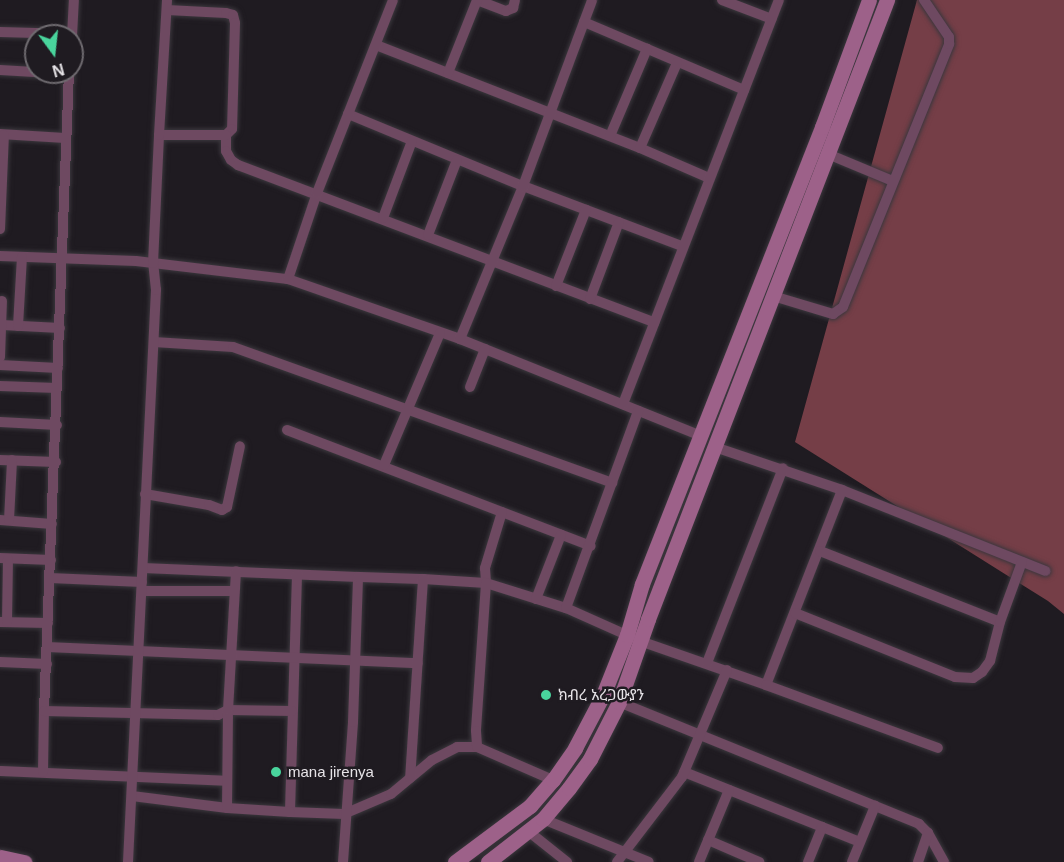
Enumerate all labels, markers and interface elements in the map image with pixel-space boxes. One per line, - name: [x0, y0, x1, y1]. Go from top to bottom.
- north arrow: [24, 24, 84, 84]
- text: N: [50, 60, 66, 80]
- place label: ክብረ አረጋውያን: [558, 686, 644, 704]
- marker: ክብረ አረጋውያን: [539, 688, 553, 702]
- place label: mana jirenya: [288, 763, 374, 781]
- marker: mana jirenya: [269, 765, 283, 779]

